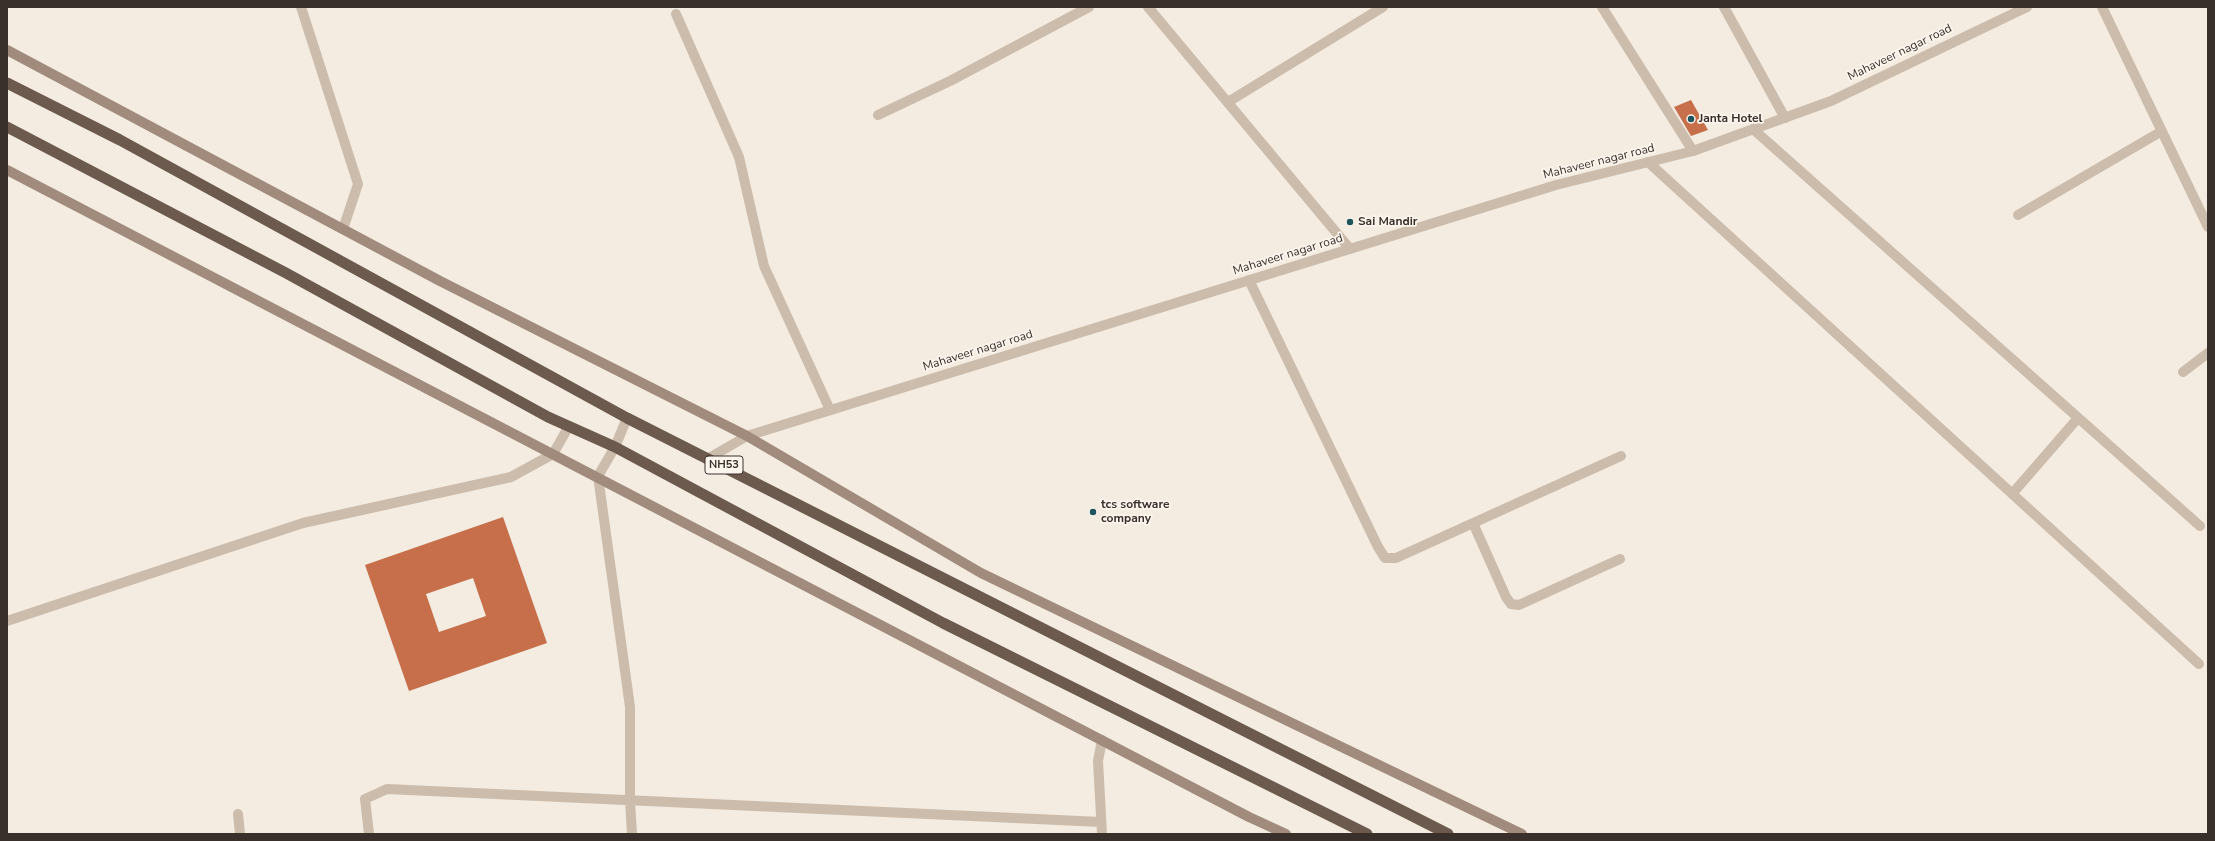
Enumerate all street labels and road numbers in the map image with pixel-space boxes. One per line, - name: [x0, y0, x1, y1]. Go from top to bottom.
- street label: Mahaveer nagar road: [1846, 22, 1954, 84]
- street label: Mahaveer nagar road: [1542, 141, 1656, 183]
- street label: Mahaveer nagar road: [1231, 231, 1345, 279]
- street label: Mahaveer nagar road: [921, 327, 1035, 375]
- road number: NH53: [705, 456, 743, 474]

